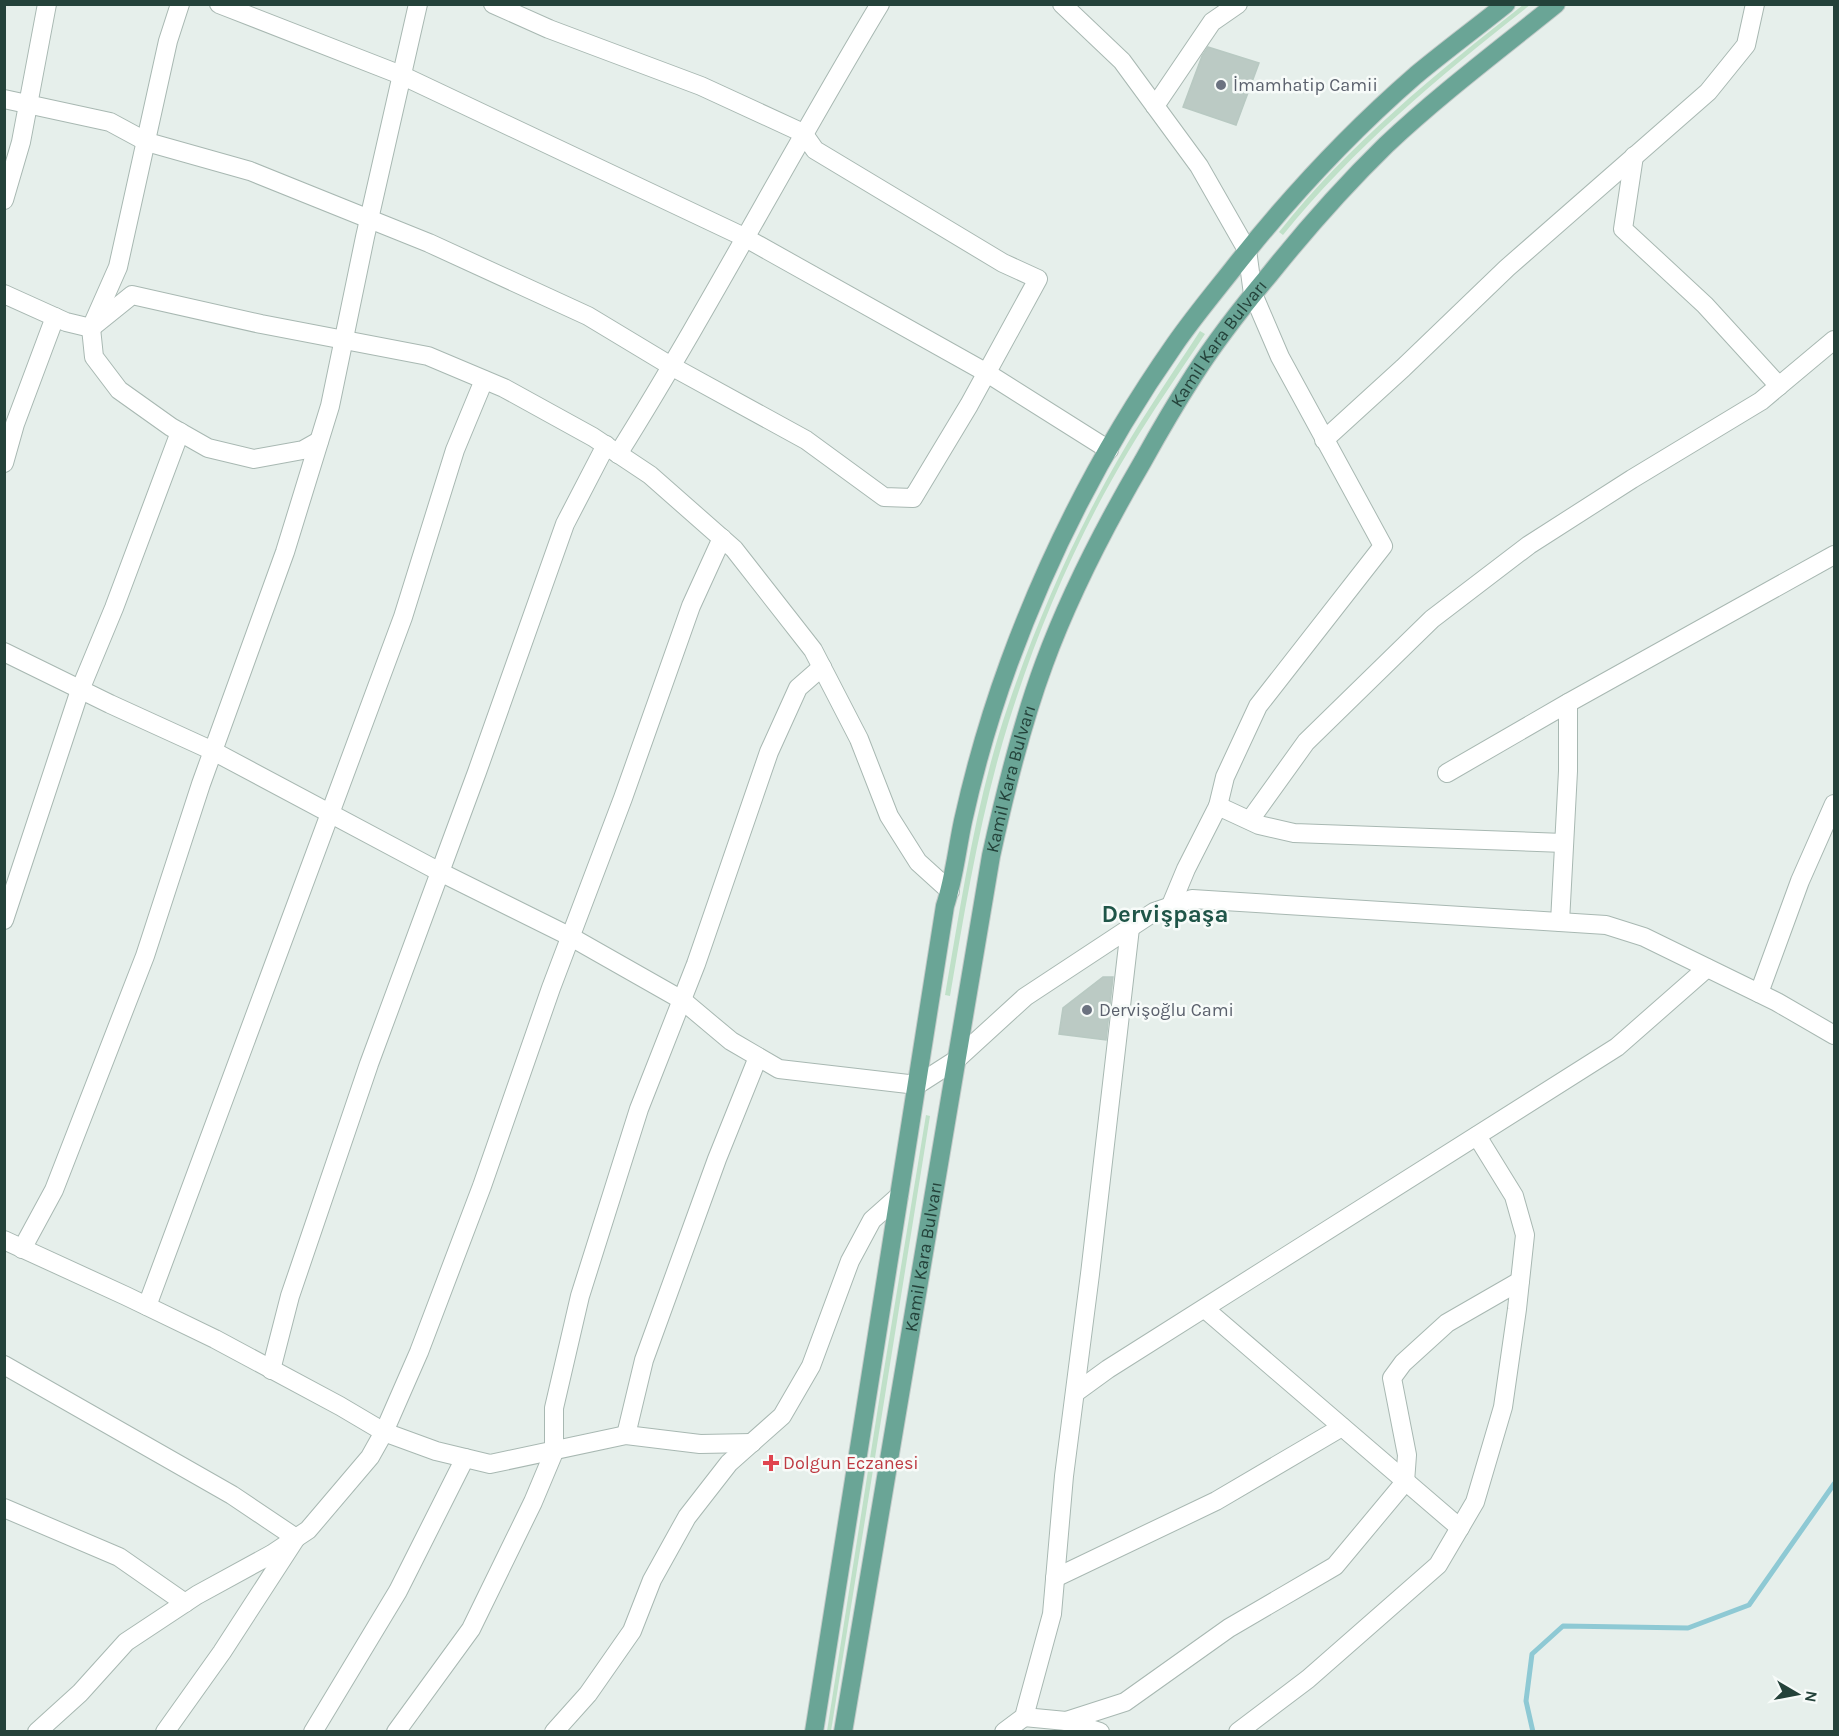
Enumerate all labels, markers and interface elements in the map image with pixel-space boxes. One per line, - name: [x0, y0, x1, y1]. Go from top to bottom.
- place label: İmamhatip Camii: [1233, 74, 1378, 96]
- marker: İmamhatip Camii: [1214, 78, 1228, 92]
- street label: Kamil Kara Bulvarı: [1166, 275, 1272, 411]
- street label: Kamil Kara Bulvarı: [981, 702, 1040, 855]
- district label: Dervişpaşa: [1102, 900, 1229, 928]
- place label: Dervişoğlu Cami: [1099, 999, 1234, 1021]
- marker: Dervişoğlu Cami: [1080, 1003, 1094, 1017]
- street label: Kamil Kara Bulvarı: [900, 1180, 947, 1333]
- place label: Dolgun Eczanesi: [783, 1452, 919, 1474]
- marker: Dolgun Eczanesi: [764, 1456, 778, 1470]
- north arrow: [1767, 1664, 1827, 1724]
- text: N: [1801, 1689, 1822, 1704]

